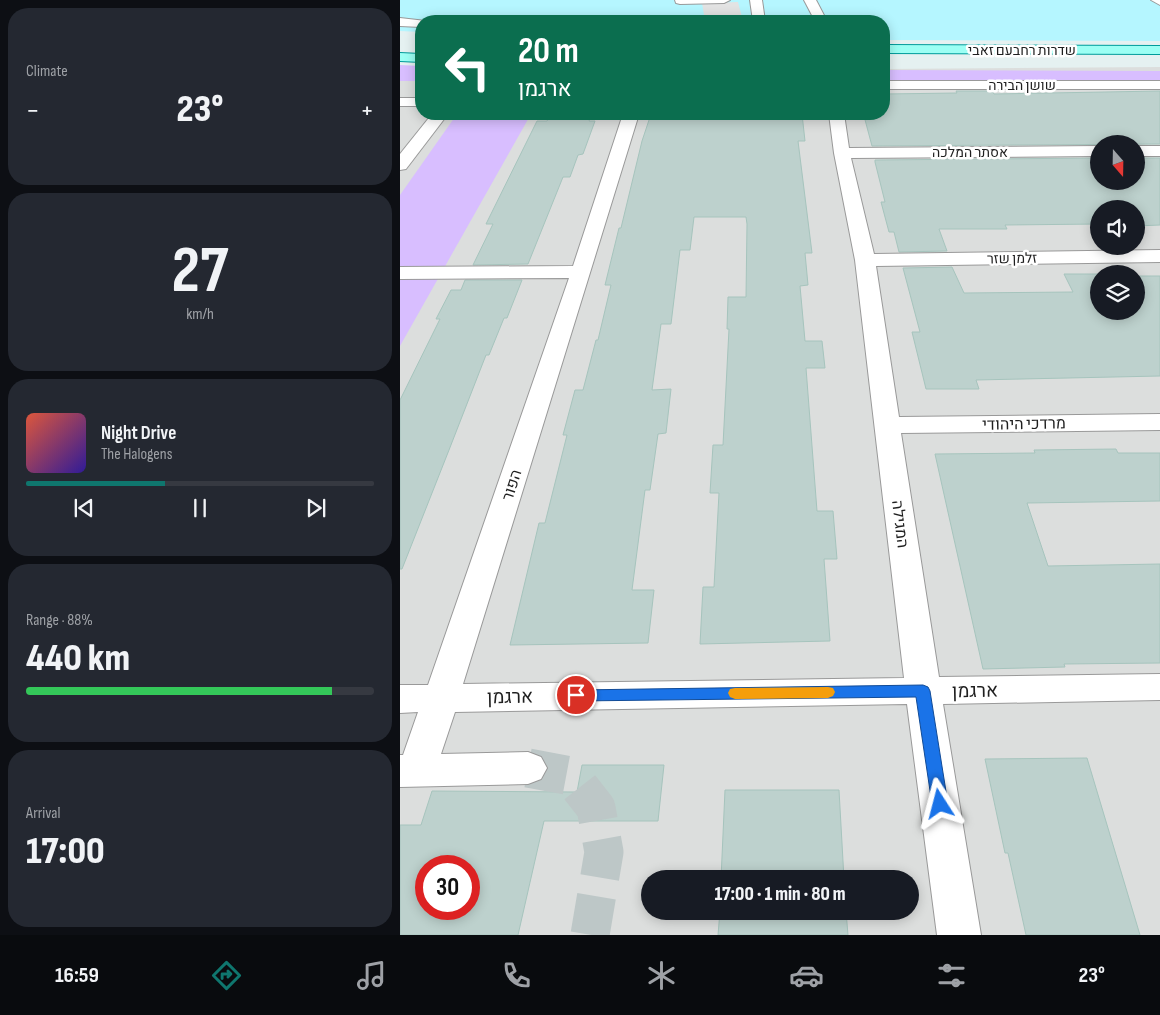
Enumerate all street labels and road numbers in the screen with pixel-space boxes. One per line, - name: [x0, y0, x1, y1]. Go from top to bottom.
- street label: שדרות רחבעם זאבי: [968, 42, 1076, 59]
- street label: שושן הבירה: [988, 77, 1056, 94]
- street label: אסתר המלכה: [932, 144, 1008, 161]
- street label: זלמן שזר: [987, 250, 1037, 267]
- street label: מרדכי היהודי: [982, 414, 1066, 435]
- street label: הפור: [498, 467, 526, 504]
- street label: המגילה: [887, 499, 912, 549]
- street label: ארגמן: [952, 680, 998, 703]
- street label: ארגמן: [487, 686, 533, 709]

